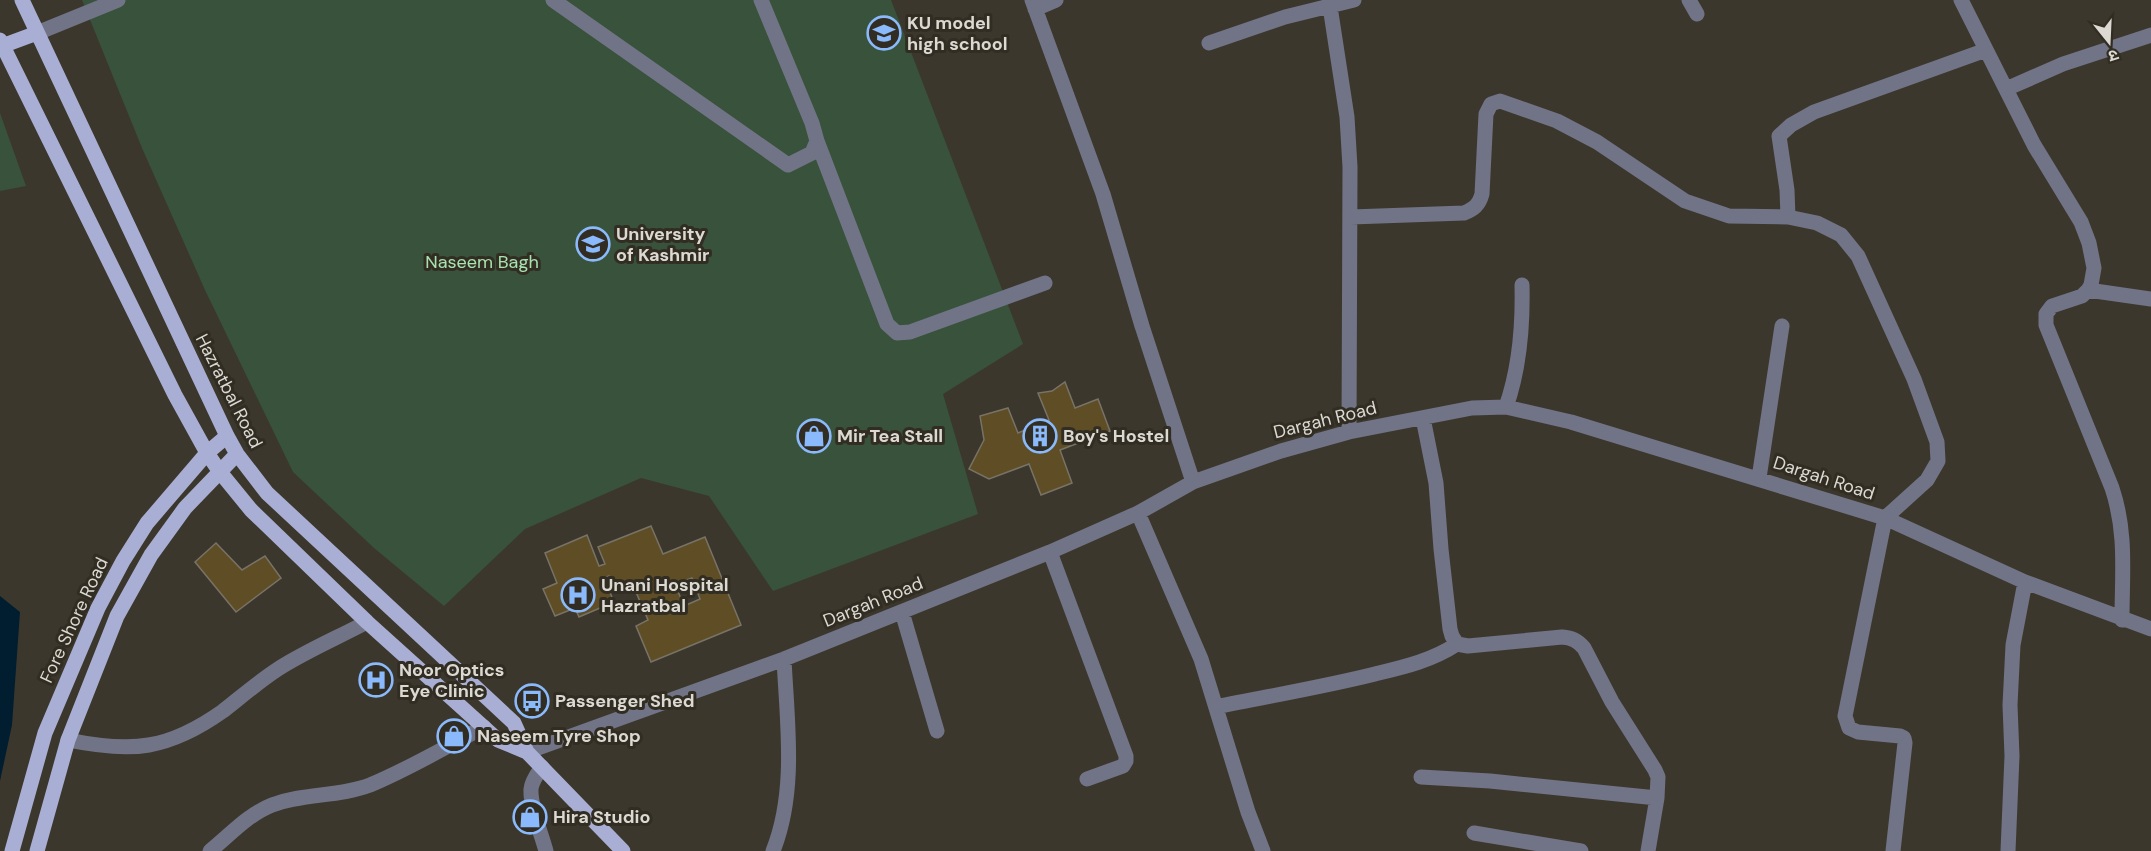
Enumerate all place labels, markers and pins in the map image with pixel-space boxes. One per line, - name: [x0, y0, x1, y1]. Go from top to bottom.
- place label: KU model high school: [907, 11, 1008, 56]
- school or university icon: KU model high school: [866, 15, 902, 51]
- place label: University of Kashmir: [616, 222, 709, 267]
- school or university icon: University of Kashmir: [575, 226, 611, 262]
- shop icon: Mir Tea Stall: [796, 418, 832, 454]
- building icon: Boy's Hostel: [1022, 418, 1058, 454]
- place label: Mir Tea Stall: [837, 424, 943, 448]
- place label: Boy's Hostel: [1063, 424, 1169, 448]
- place label: Unani Hospital Hazratbal: [601, 573, 729, 618]
- hospital icon: Unani Hospital Hazratbal: [560, 577, 596, 613]
- place label: Noor Optics Eye Clinic: [399, 658, 504, 703]
- hospital icon: Noor Optics Eye Clinic: [358, 662, 394, 698]
- bus stop icon: Passenger Shed: [514, 683, 550, 719]
- place label: Passenger Shed: [555, 689, 695, 713]
- shop icon: Naseem Tyre Shop: [436, 718, 472, 754]
- place label: Naseem Tyre Shop: [477, 724, 641, 748]
- shop icon: Hira Studio: [512, 799, 548, 835]
- place label: Hira Studio: [553, 805, 650, 829]

